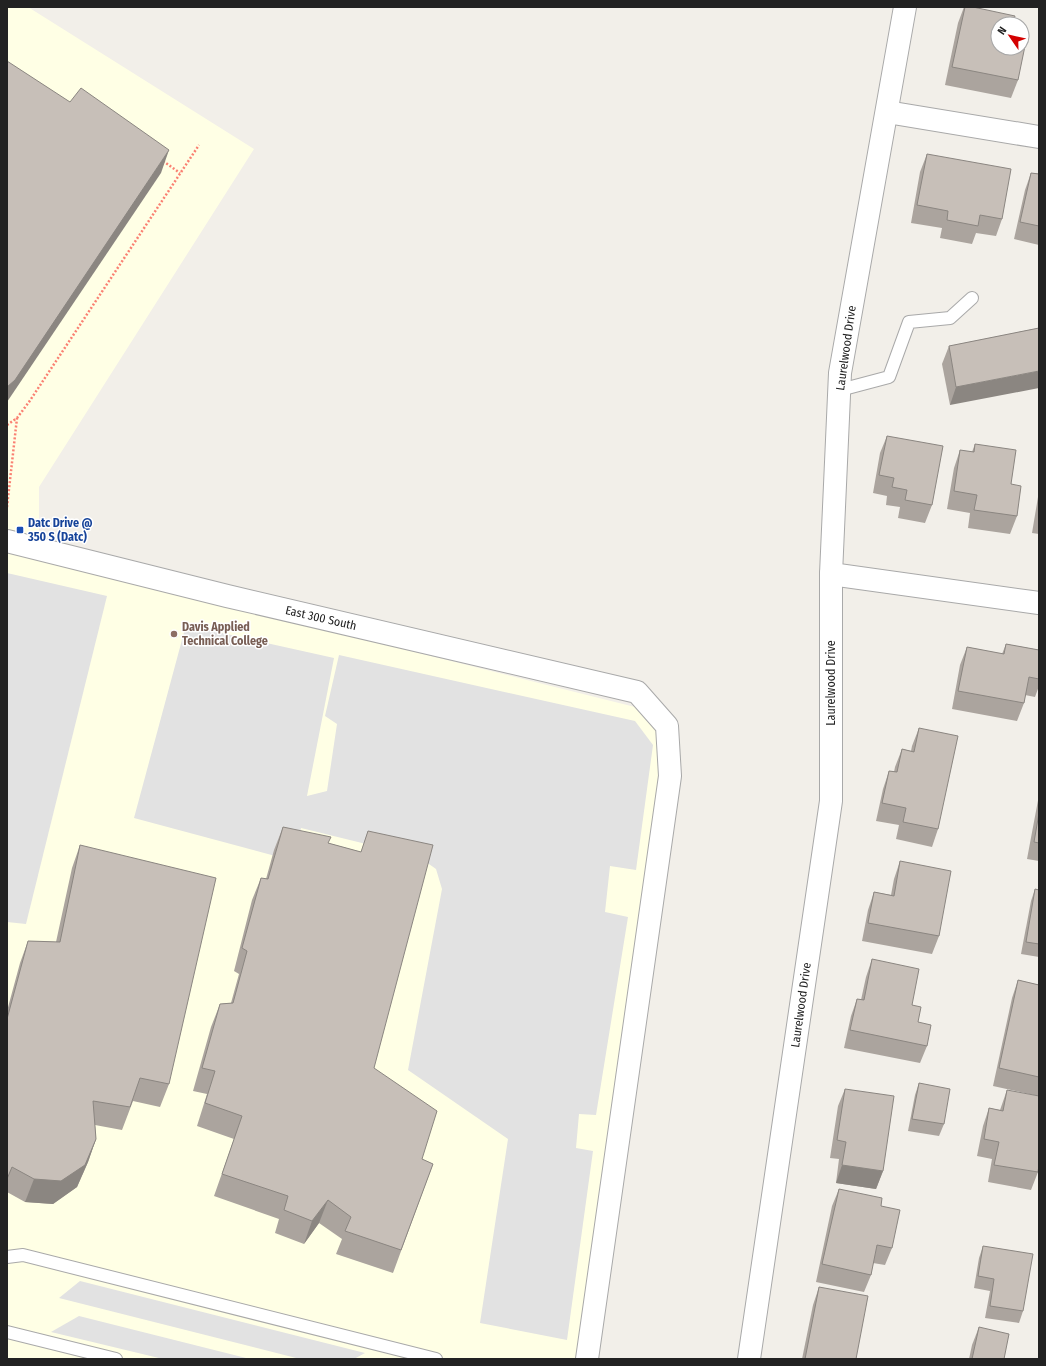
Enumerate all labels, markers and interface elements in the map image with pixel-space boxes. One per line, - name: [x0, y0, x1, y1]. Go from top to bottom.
- north arrow: [990, 16, 1030, 56]
- text: N: [995, 24, 1009, 37]
- street label: Laurelwood Drive: [833, 305, 859, 391]
- place label: Datc Drive @ 350 S (Datc): [27, 516, 93, 544]
- marker: Datc Drive @ 350 S (Datc): [15, 525, 25, 535]
- street label: East 300 South: [284, 603, 358, 633]
- place label: Davis Applied Technical College: [182, 620, 268, 648]
- marker: Davis Applied Technical College: [169, 629, 179, 639]
- street label: Laurelwood Drive: [824, 640, 838, 726]
- street label: Laurelwood Drive: [788, 962, 814, 1048]

